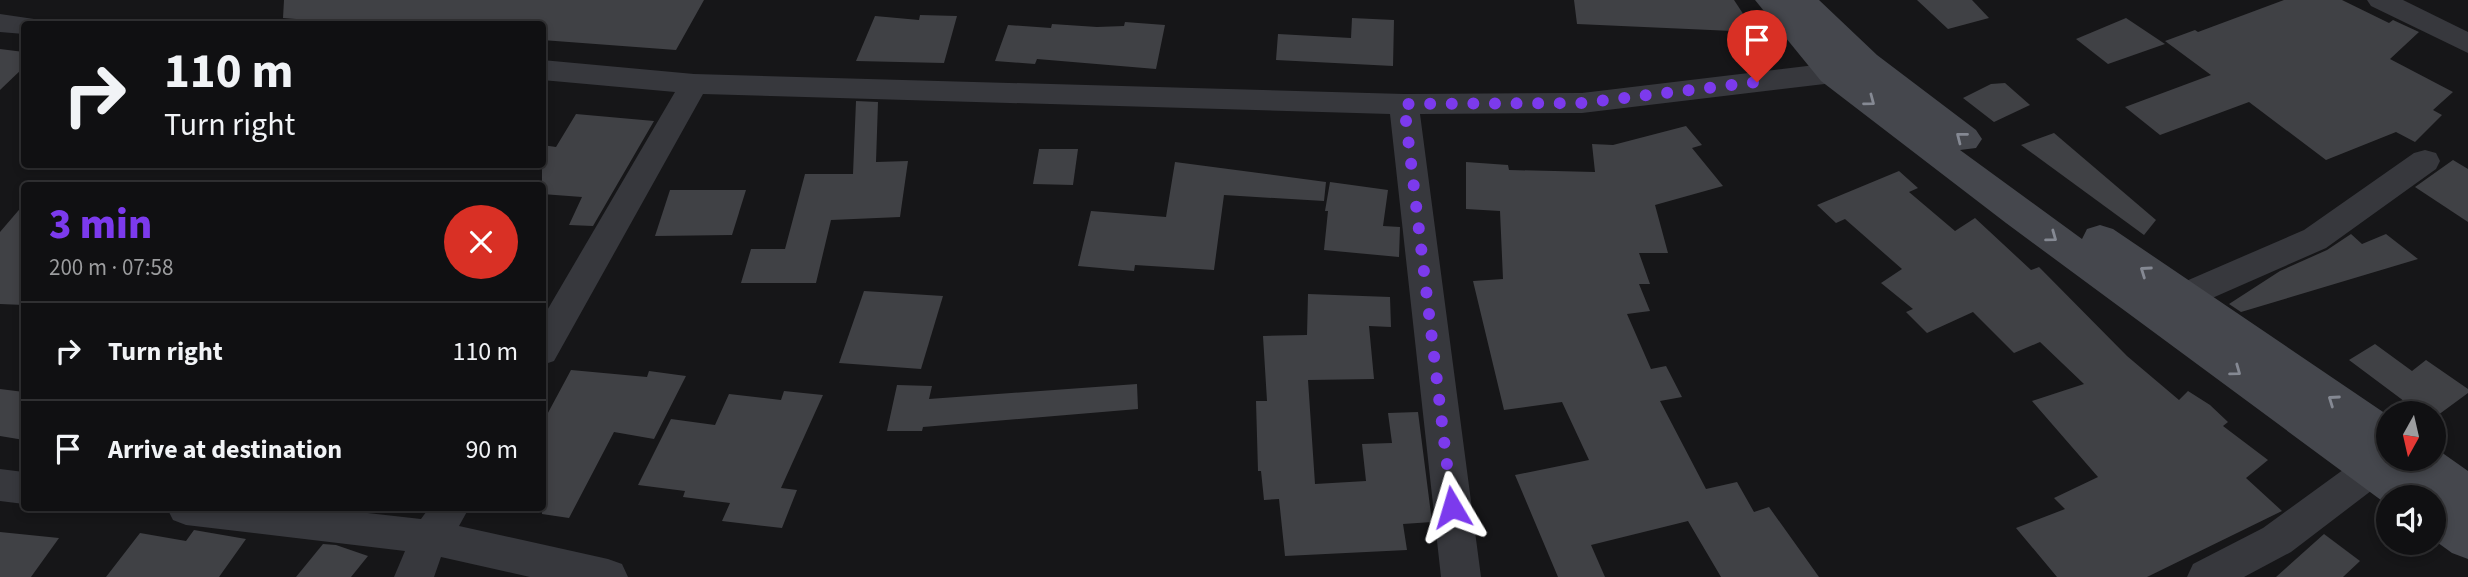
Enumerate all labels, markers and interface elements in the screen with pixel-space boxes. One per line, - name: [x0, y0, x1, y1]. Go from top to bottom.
- pin: [1727, 10, 1787, 82]
- icon: arrive: [1738, 21, 1776, 59]
- text: 110 m: [164, 37, 293, 107]
- icon: right: [49, 49, 140, 140]
- one-way arrow: [1862, 93, 1874, 105]
- text: Turn right: [164, 102, 295, 148]
- one-way arrow: [1957, 133, 1969, 146]
- text: 3 min: [49, 195, 152, 255]
- button: close: [444, 205, 518, 279]
- one-way arrow: [2044, 229, 2057, 241]
- text: 200 m · 07:58: [49, 251, 173, 284]
- one-way arrow: [2140, 267, 2153, 279]
- icon: right: [49, 332, 87, 370]
- text: Turn right: [108, 333, 223, 370]
- text: 110 m: [452, 333, 518, 370]
- one-way arrow: [2228, 363, 2241, 375]
- one-way arrow: [2328, 396, 2341, 408]
- north arrow: [2376, 401, 2446, 471]
- map controls: [2376, 401, 2446, 555]
- icon: arrive: [49, 430, 87, 468]
- text: Arrive at destination: [108, 431, 342, 468]
- text: 90 m: [465, 431, 518, 468]
- position arrow: [1415, 470, 1489, 544]
- button: sound: [2376, 485, 2446, 555]

